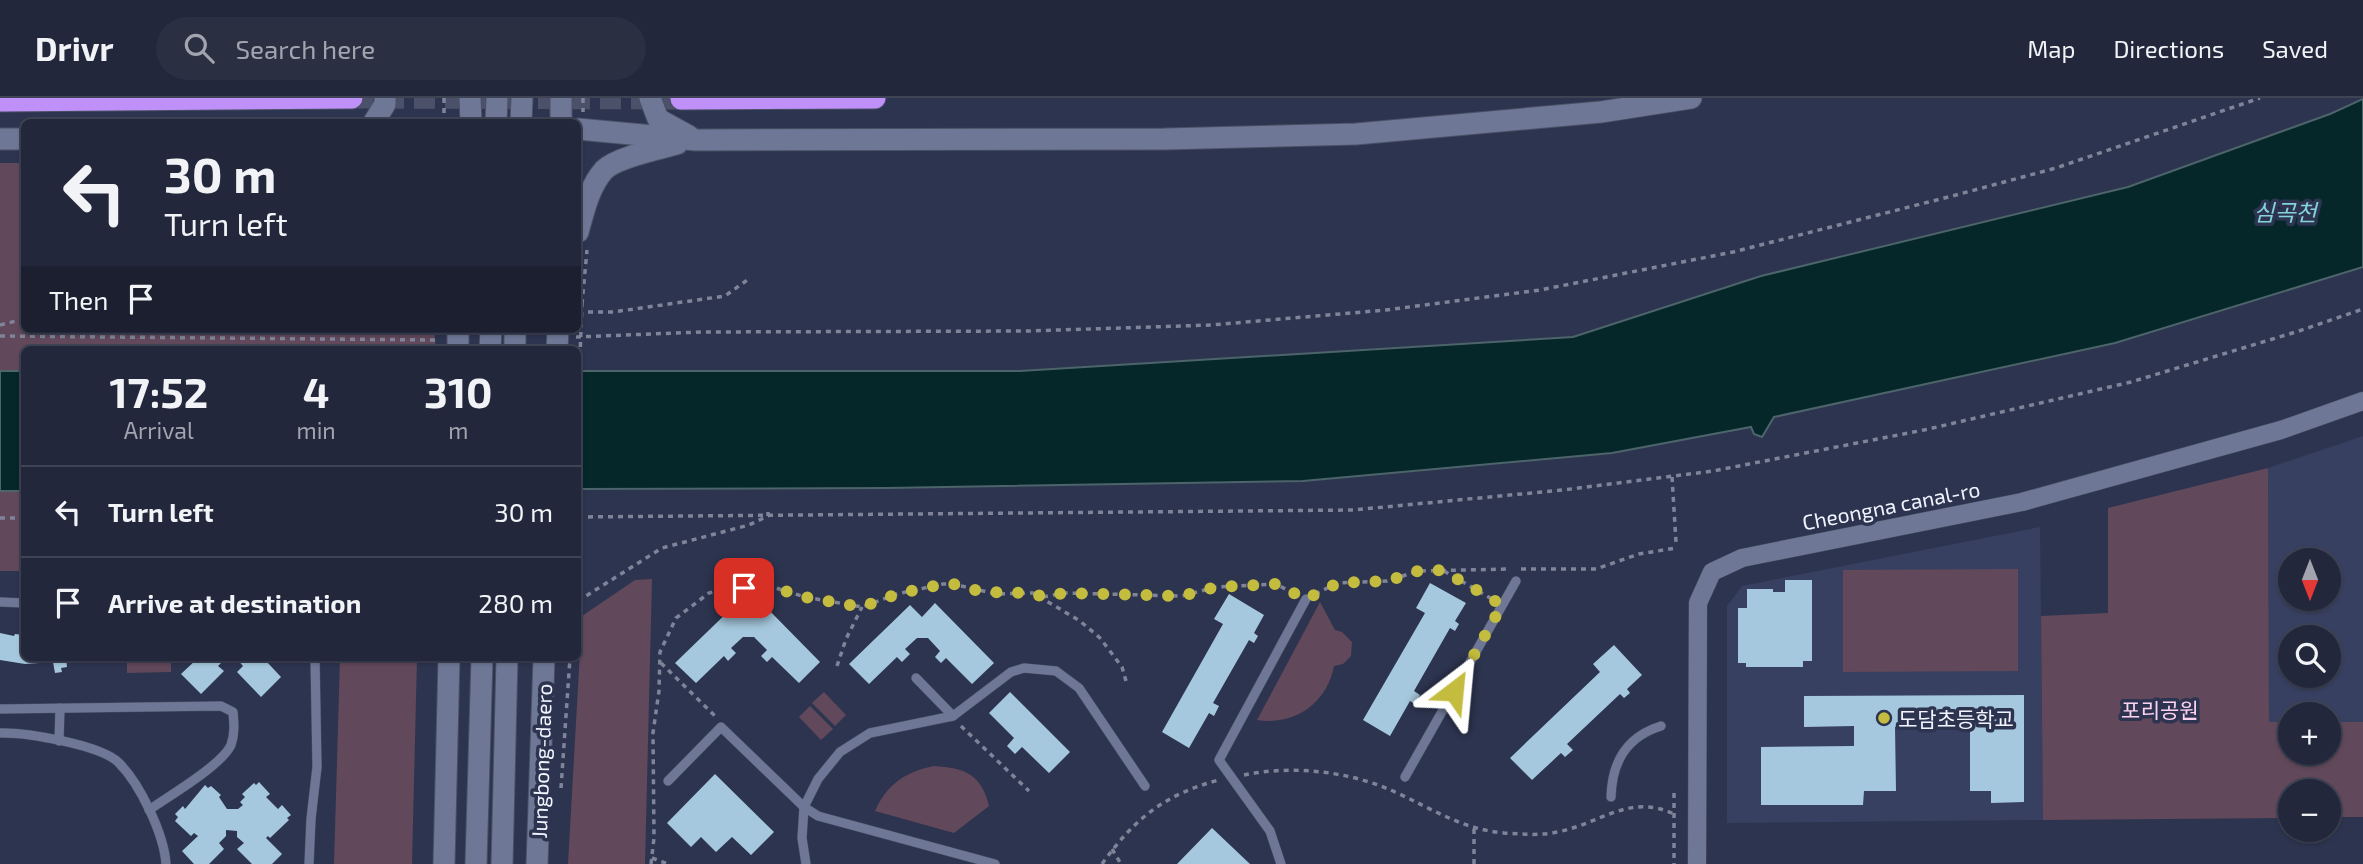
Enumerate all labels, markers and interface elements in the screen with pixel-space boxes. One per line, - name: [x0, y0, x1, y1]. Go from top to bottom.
- search box: [156, 17, 646, 80]
- text: Drivr: [35, 28, 114, 68]
- icon: search: [180, 29, 218, 67]
- text: Search here: [236, 33, 375, 64]
- text: Map: [2027, 34, 2075, 63]
- text: Directions: [2113, 34, 2224, 63]
- text: Saved: [2262, 34, 2328, 63]
- text: 30 m: [164, 144, 276, 203]
- icon: left: [49, 147, 140, 238]
- water label: 심곡천: [2253, 198, 2320, 226]
- text: Turn left: [164, 204, 288, 242]
- icon: arrive: [122, 280, 160, 318]
- text: Then: [49, 284, 108, 315]
- text: 17:52: [109, 366, 208, 416]
- text: 4: [303, 366, 329, 416]
- text: 310: [424, 366, 493, 416]
- text: Arrival: [124, 416, 194, 444]
- text: min: [296, 416, 336, 444]
- text: m: [448, 416, 468, 444]
- street label: Cheongna canal-ro: [1800, 476, 1982, 534]
- icon: left: [49, 493, 87, 531]
- text: Turn left: [108, 496, 214, 527]
- text: 30 m: [494, 496, 553, 527]
- north arrow: [2278, 548, 2342, 611]
- map controls: [2278, 548, 2341, 842]
- pin: [714, 558, 774, 618]
- icon: arrive: [725, 569, 763, 607]
- icon: arrive: [49, 584, 87, 622]
- text: Arrive at destination: [108, 587, 361, 618]
- text: 280 m: [478, 587, 553, 618]
- button: search: [2278, 625, 2341, 688]
- position arrow: [1417, 654, 1491, 728]
- street label: Jungbong-daero: [526, 683, 556, 839]
- park label: 포리공원: [2121, 697, 2199, 722]
- button: +: [2278, 702, 2341, 765]
- place label: 도담초등학교: [1898, 706, 2014, 731]
- marker: 도담초등학교: [1876, 710, 1892, 726]
- button: −: [2278, 779, 2341, 842]

